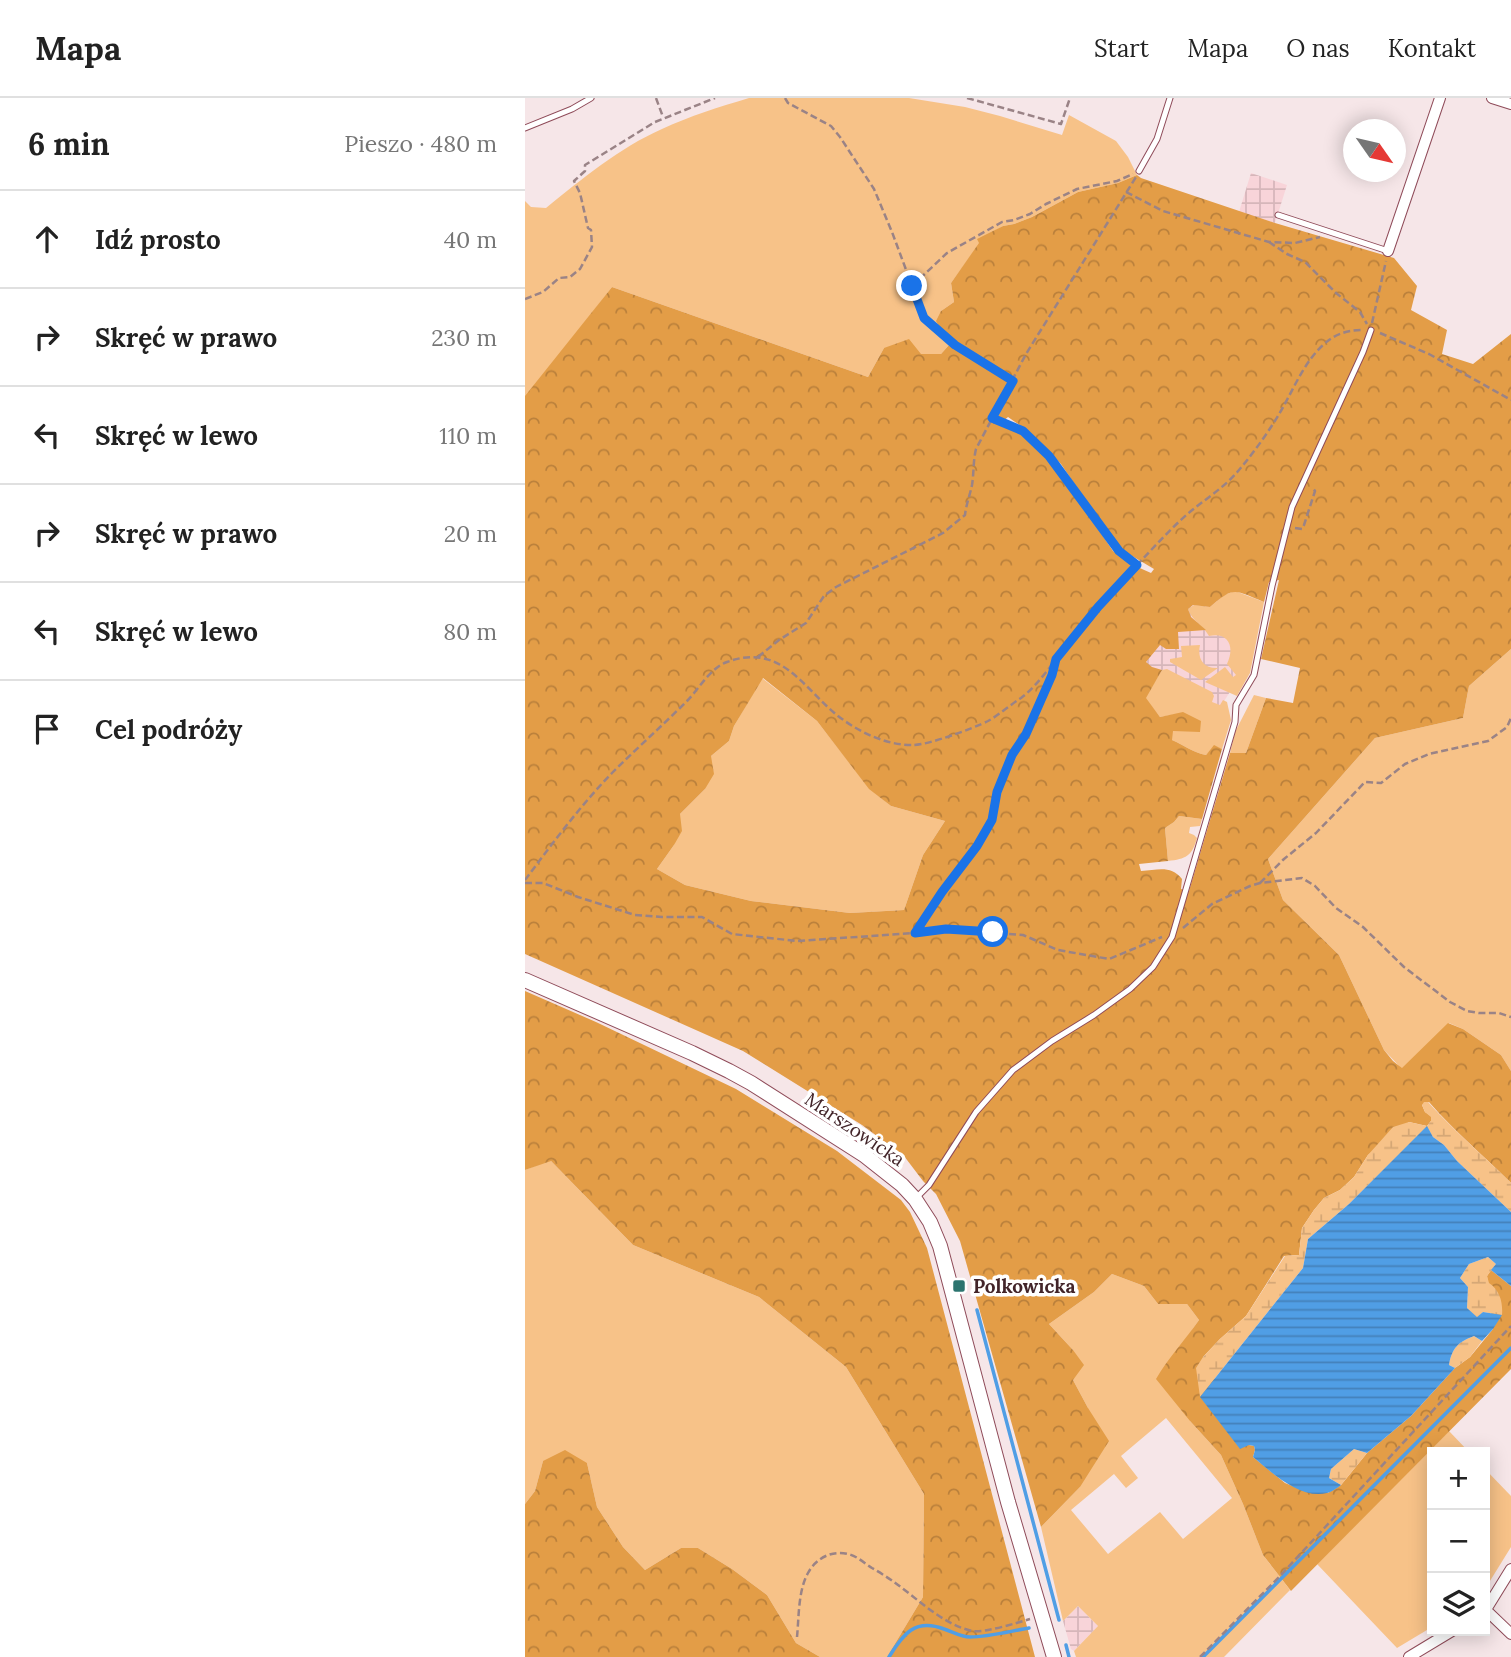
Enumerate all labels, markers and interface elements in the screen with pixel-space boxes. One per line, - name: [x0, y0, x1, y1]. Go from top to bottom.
- text: Mapa: [35, 27, 121, 69]
- text: Start: [1094, 33, 1149, 64]
- text: Mapa: [1187, 33, 1248, 64]
- text: O nas: [1286, 33, 1350, 64]
- text: Kontakt: [1388, 33, 1476, 64]
- north arrow: [1343, 119, 1406, 182]
- text: 6 min: [28, 125, 110, 163]
- text: Pieszo · 480 m: [344, 129, 497, 158]
- icon: ahead: [28, 220, 66, 258]
- text: Idź prosto: [95, 223, 221, 256]
- text: 40 m: [444, 225, 497, 254]
- route end: [896, 270, 927, 301]
- icon: right: [28, 318, 66, 356]
- text: Skręć w prawo: [95, 321, 277, 354]
- text: 230 m: [431, 323, 497, 352]
- icon: left: [28, 416, 66, 454]
- text: Skręć w lewo: [95, 419, 258, 452]
- text: 110 m: [439, 421, 497, 450]
- icon: right: [28, 514, 66, 552]
- text: Skręć w prawo: [95, 517, 277, 550]
- text: 20 m: [444, 519, 497, 548]
- icon: left: [28, 612, 66, 650]
- text: Skręć w lewo: [95, 615, 258, 648]
- text: 80 m: [443, 617, 497, 646]
- icon: arrive: [28, 710, 66, 748]
- text: Cel podróży: [95, 713, 242, 746]
- route start: [977, 916, 1008, 947]
- street label: Marszowicka: [800, 1087, 910, 1171]
- place label: Polkowicka: [973, 1274, 1076, 1298]
- marker: Polkowicka: [951, 1278, 967, 1294]
- map controls: [1427, 1447, 1490, 1636]
- button: +: [1427, 1447, 1490, 1510]
- button: −: [1427, 1510, 1490, 1573]
- button: layers: [1427, 1573, 1490, 1636]

